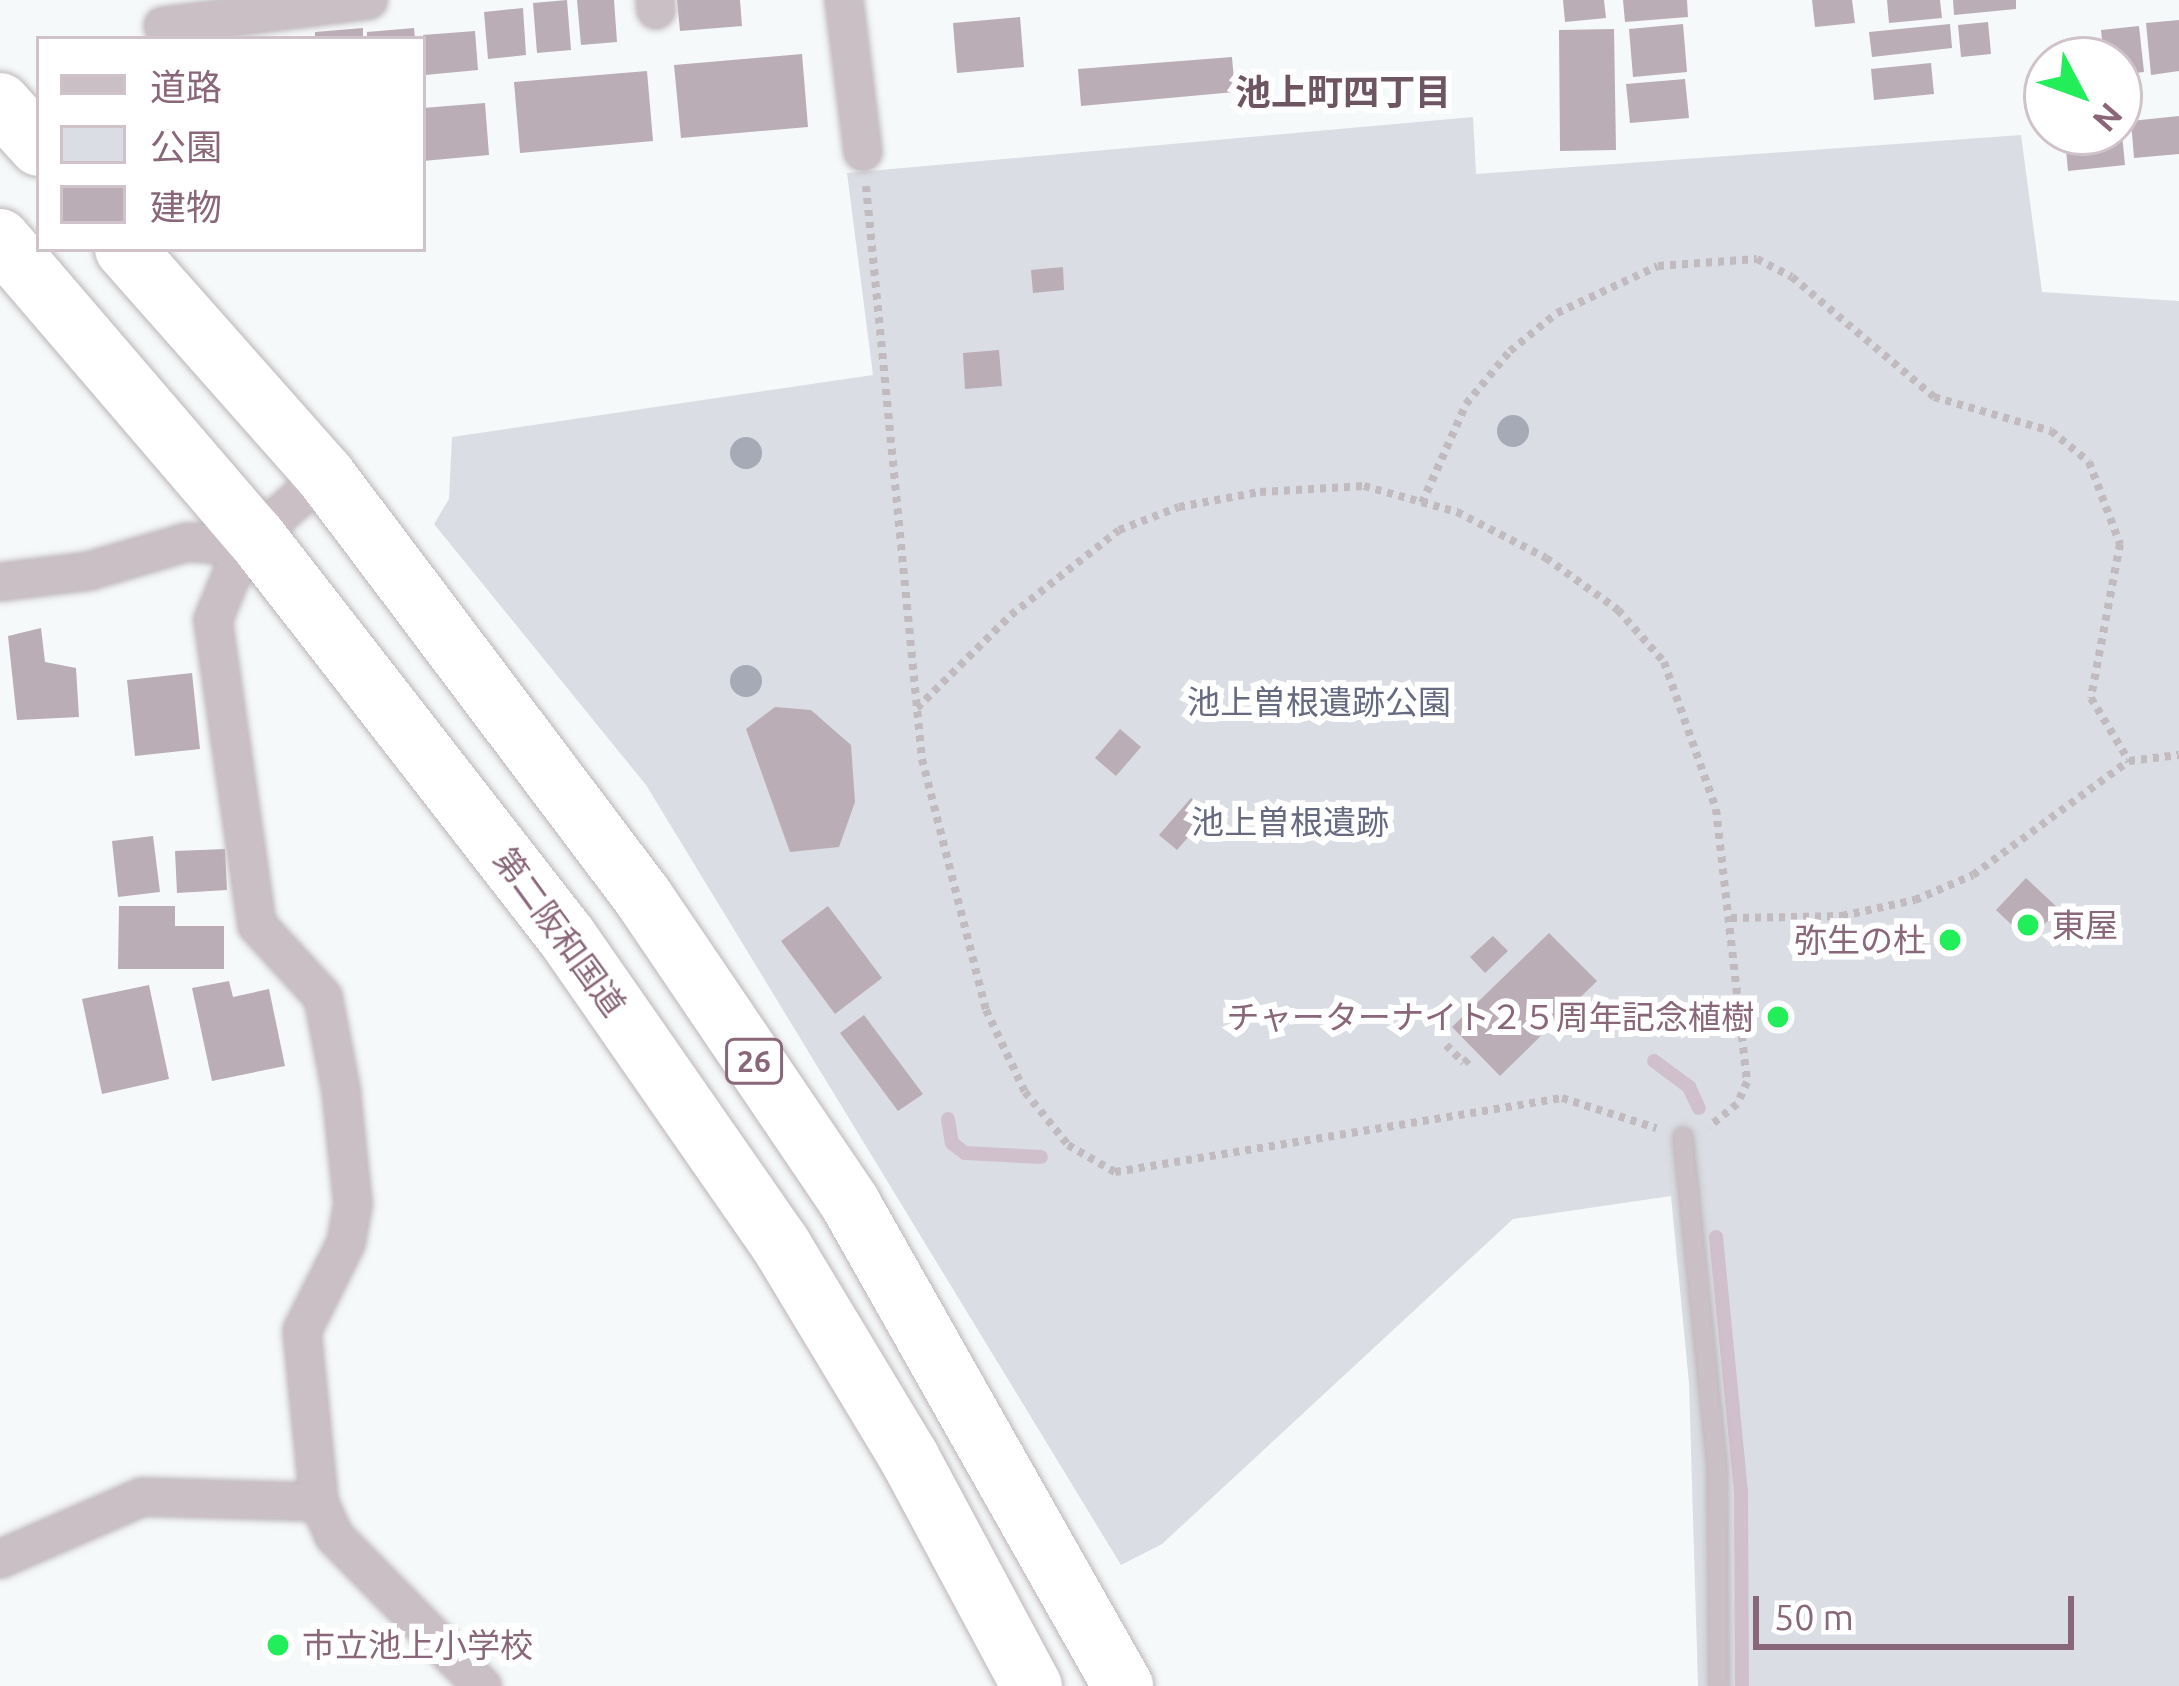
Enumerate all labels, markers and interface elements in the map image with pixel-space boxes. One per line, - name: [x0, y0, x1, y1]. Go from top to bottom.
- legend: [36, 36, 426, 252]
- north arrow: [2023, 36, 2143, 156]
- text: 道路: [150, 66, 222, 107]
- district label: 池上町四丁目: [1235, 70, 1451, 114]
- text: N: [2086, 97, 2130, 139]
- text: 公園: [150, 126, 222, 167]
- text: 建物: [150, 186, 222, 227]
- park label: 池上曽根遺跡公園: [1187, 682, 1451, 722]
- park label: 池上曽根遺跡: [1191, 802, 1389, 842]
- street label: 第二阪和国道: [486, 840, 634, 1024]
- place label: 東屋: [2052, 905, 2118, 945]
- marker: 東屋: [2015, 912, 2041, 938]
- place label: 弥生の杜: [1794, 920, 1926, 960]
- marker: 弥生の杜: [1937, 927, 1963, 953]
- place label: チャーターナイト２５周年記念植樹: [1226, 997, 1754, 1037]
- marker: チャーターナイト２５周年記念植樹: [1765, 1004, 1791, 1030]
- road number: 26: [724, 1037, 784, 1085]
- scale bar: [1759, 1572, 2080, 1646]
- text: 50 m: [1774, 1596, 1854, 1637]
- place label: 市立池上小学校: [302, 1625, 533, 1665]
- marker: 市立池上小学校: [265, 1632, 291, 1658]

